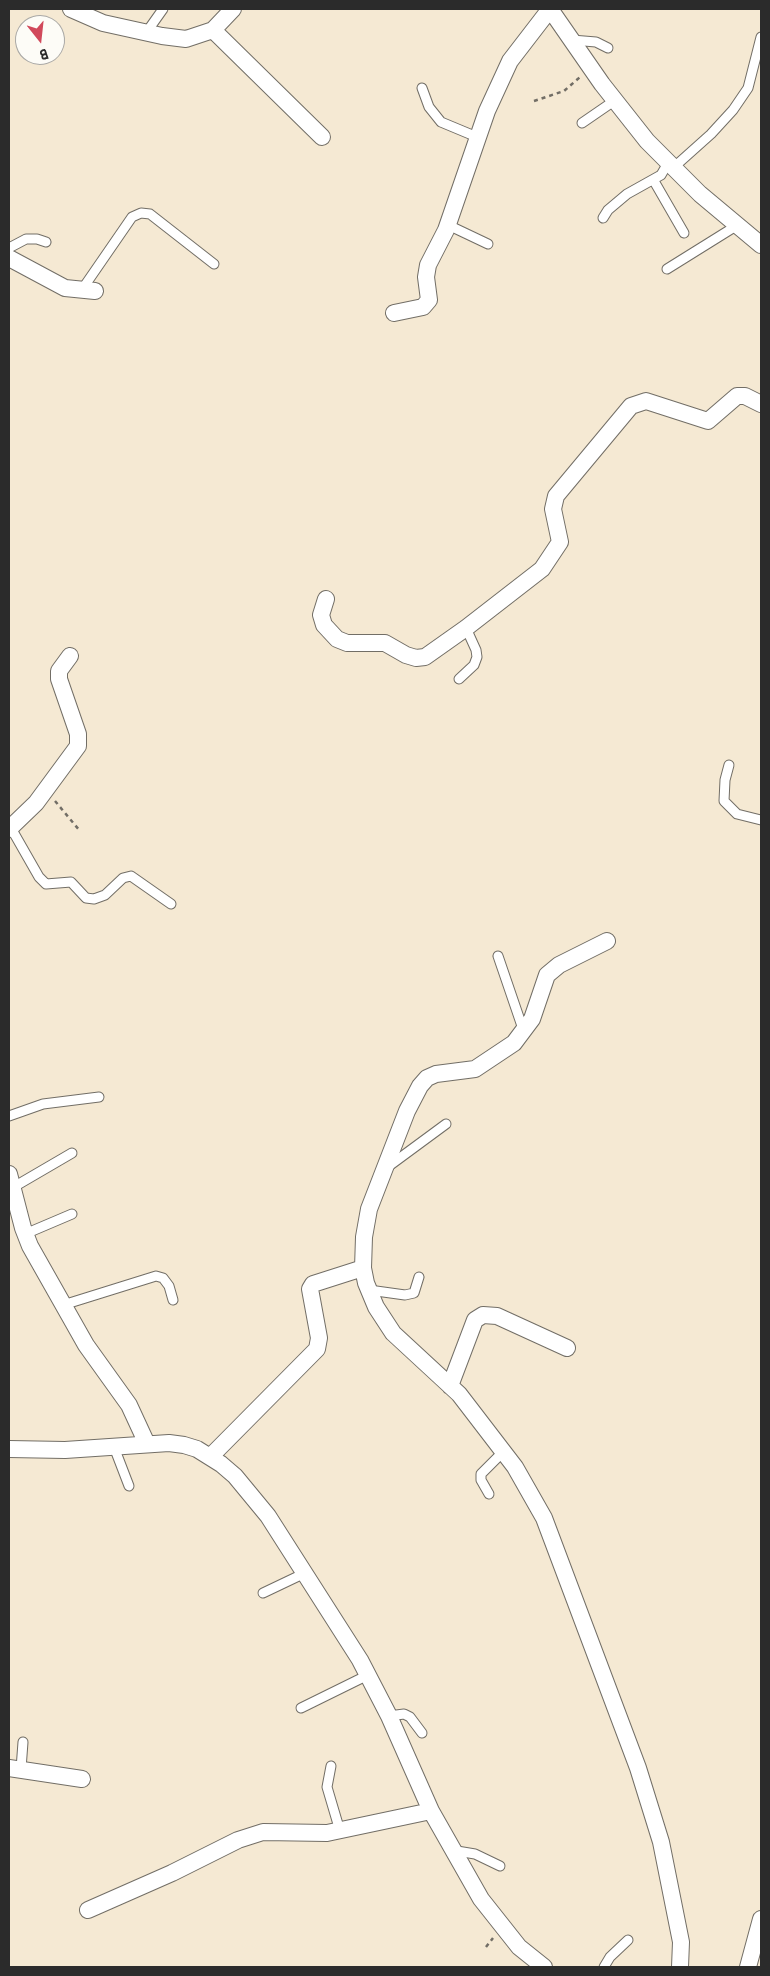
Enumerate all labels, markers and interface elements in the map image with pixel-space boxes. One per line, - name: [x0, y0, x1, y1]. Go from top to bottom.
- north arrow: [15, 15, 65, 65]
- text: B: [38, 45, 50, 63]

